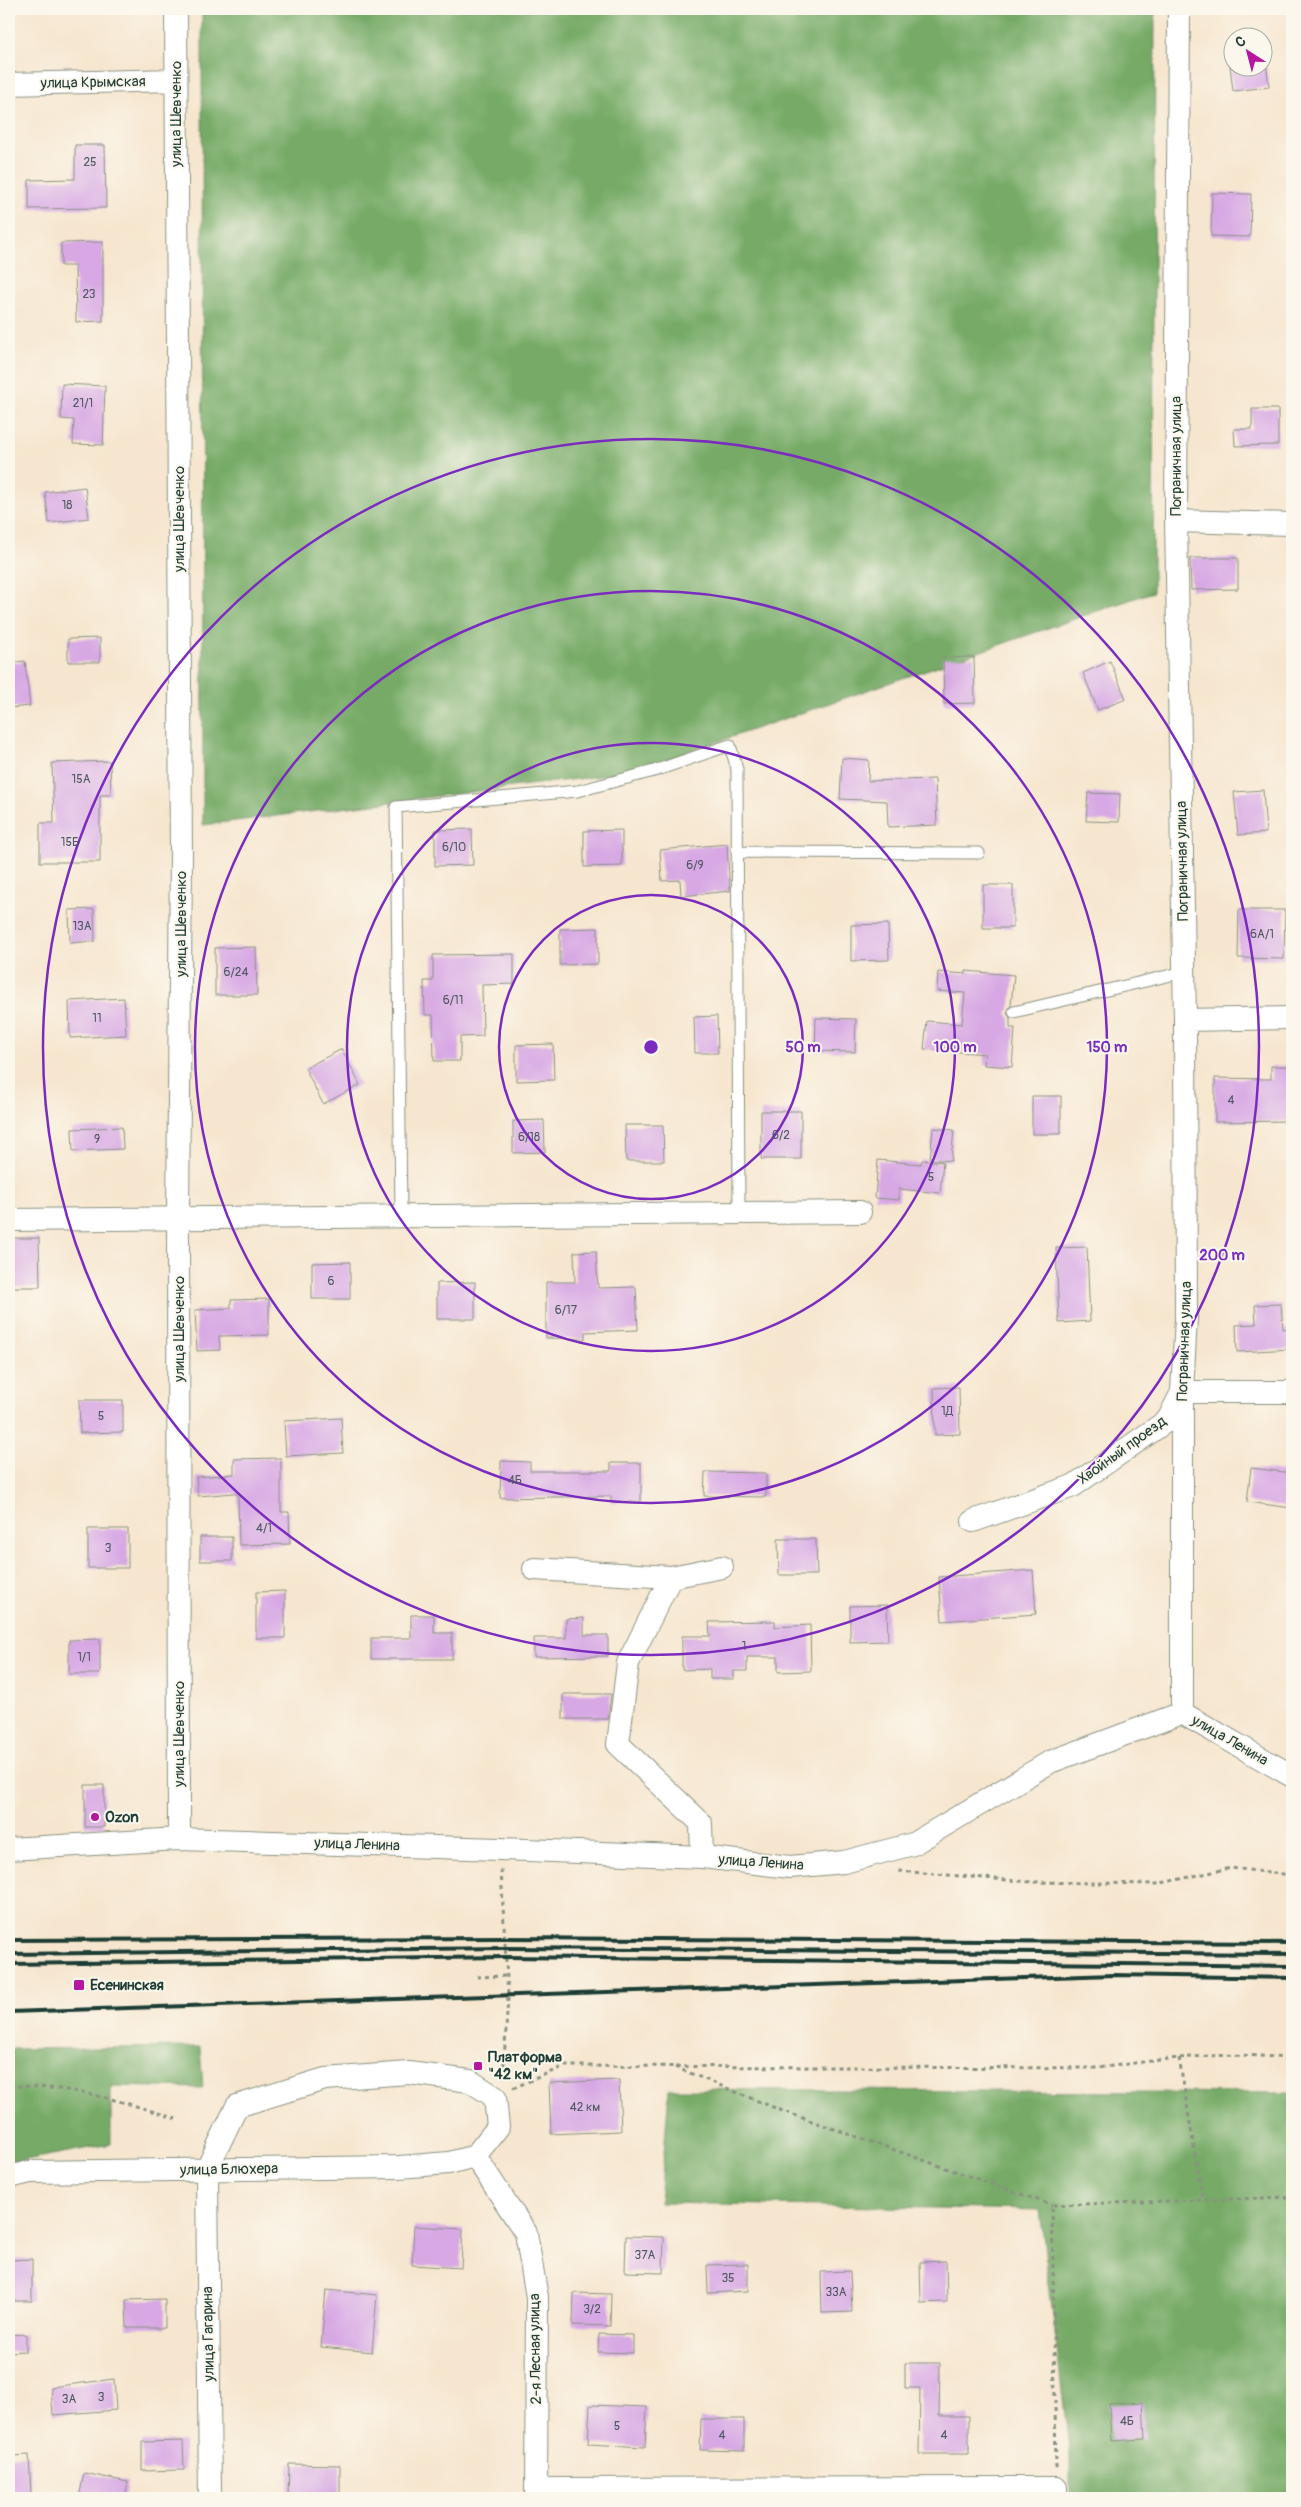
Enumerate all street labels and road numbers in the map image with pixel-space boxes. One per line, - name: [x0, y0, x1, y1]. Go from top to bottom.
- street label: улица Шевченко: [167, 61, 186, 168]
- street label: улица Крымская: [39, 72, 146, 93]
- street label: Пограничная улица: [1167, 396, 1186, 516]
- street label: улица Шевченко: [170, 466, 189, 573]
- street label: Пограничная улица: [1172, 801, 1193, 921]
- street label: улица Шевченко: [172, 871, 191, 978]
- street label: улица Шевченко: [170, 1276, 189, 1383]
- street label: Пограничная улица: [1173, 1281, 1196, 1401]
- street label: Хвойный проезд: [1074, 1412, 1170, 1489]
- street label: улица Шевченко: [170, 1681, 189, 1788]
- street label: улица Ленина: [1187, 1710, 1272, 1770]
- street label: улица Ленина: [313, 1833, 400, 1855]
- street label: улица Ленина: [717, 1850, 804, 1875]
- street label: улица Блюхера: [179, 2159, 278, 2180]
- street label: улица Гагарина: [198, 2286, 219, 2383]
- street label: 2-я Лесная улица: [525, 2293, 546, 2405]

